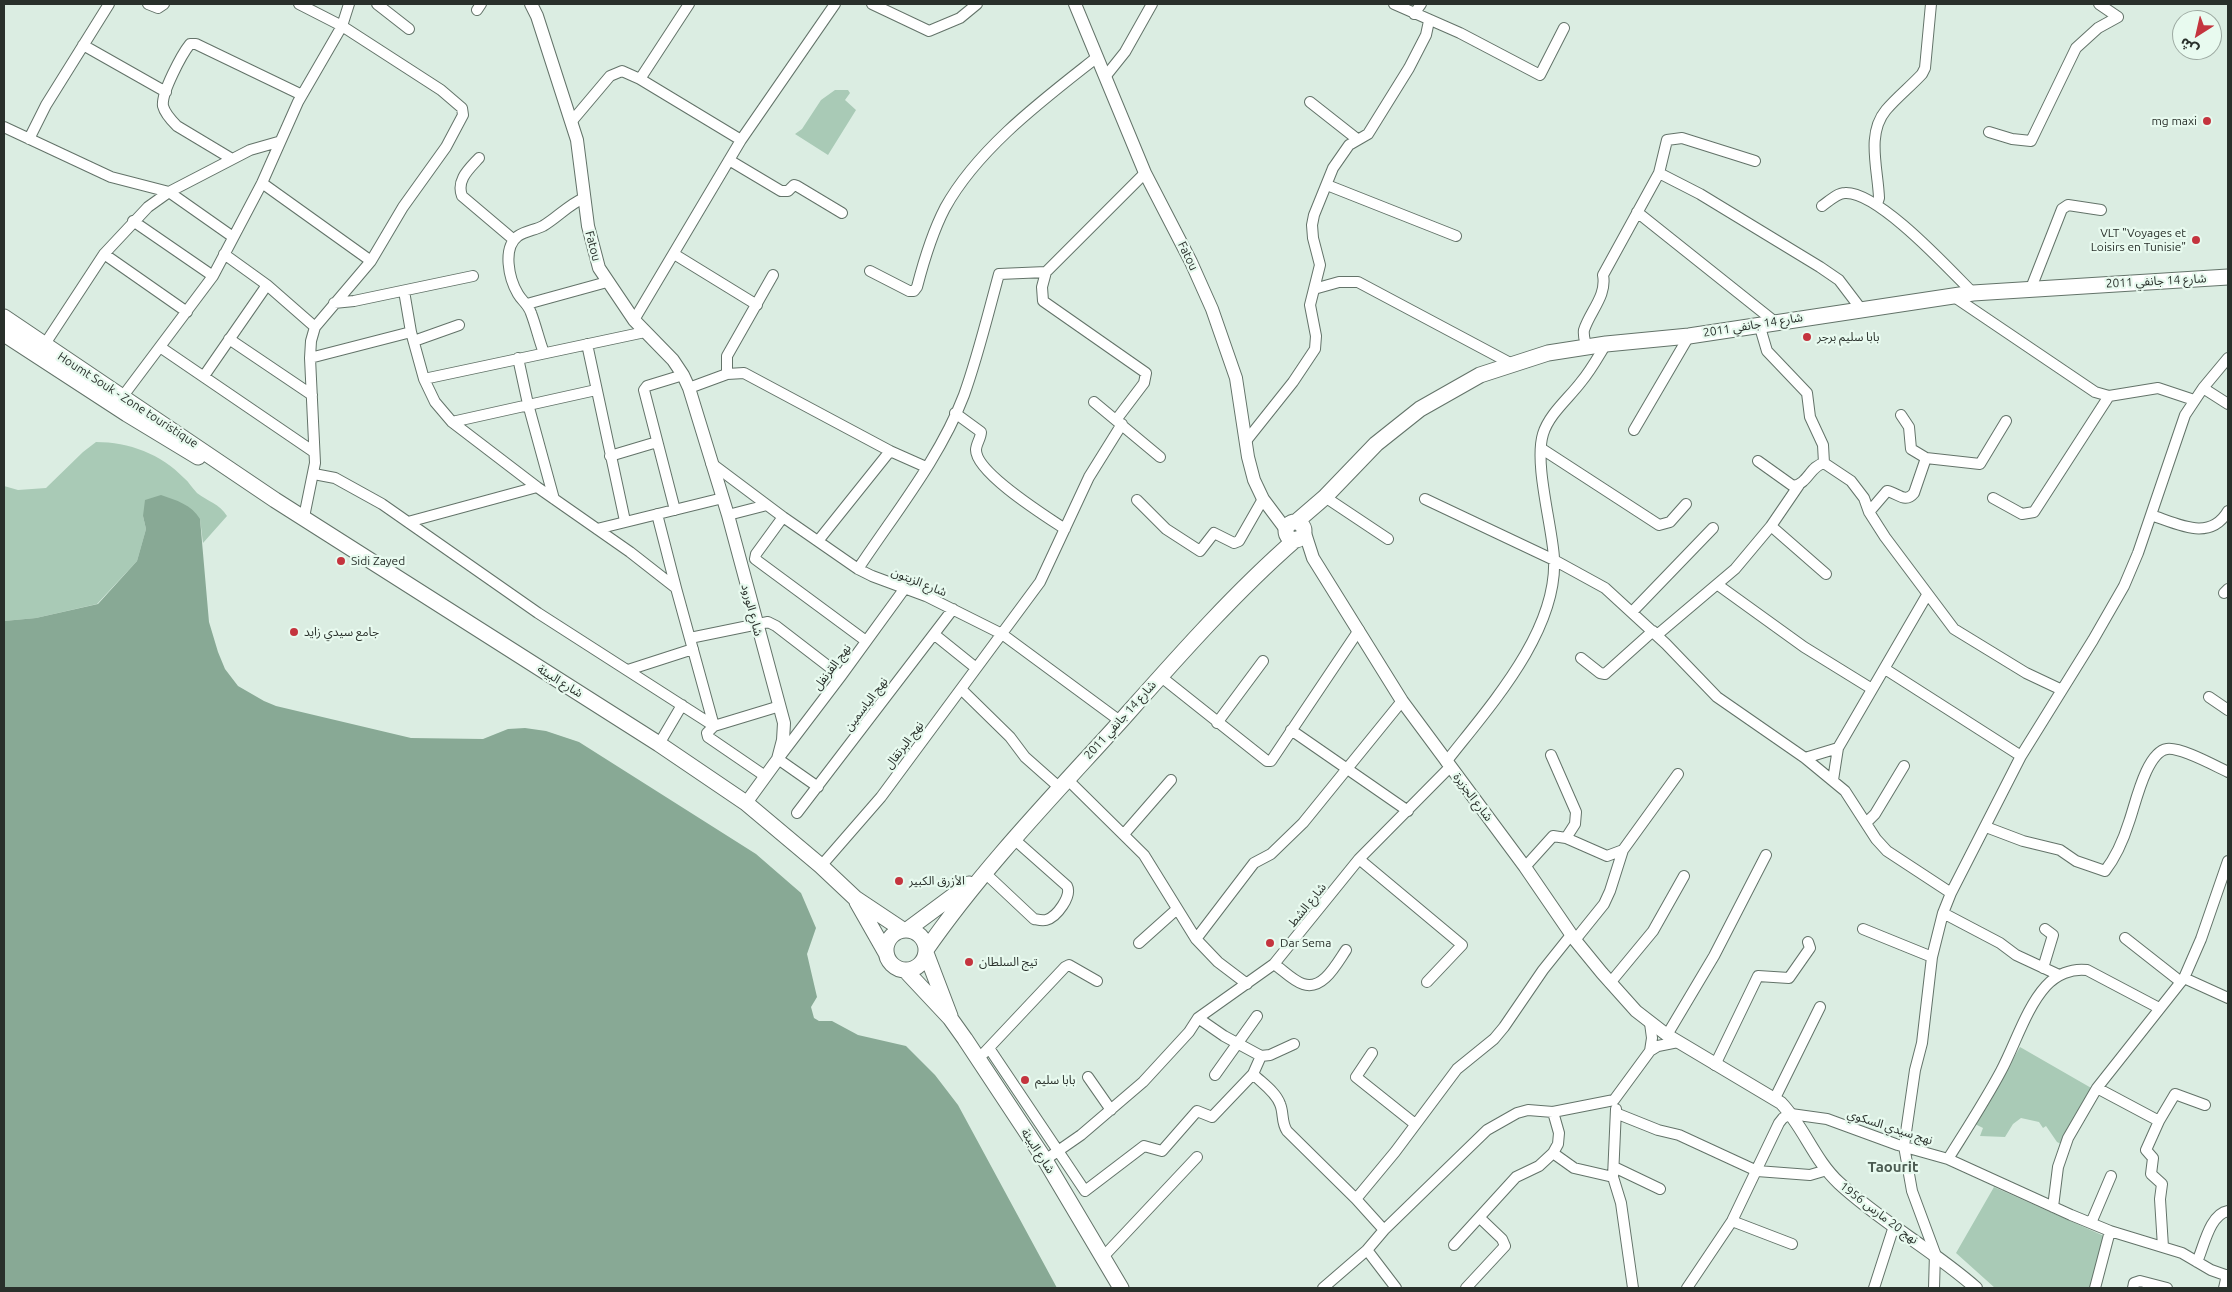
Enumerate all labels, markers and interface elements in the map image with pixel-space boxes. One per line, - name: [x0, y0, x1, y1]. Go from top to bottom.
- north arrow: [2172, 10, 2222, 60]
- text: ش: [2177, 34, 2201, 59]
- place label: mg maxi: [2151, 114, 2197, 128]
- marker: mg maxi: [2201, 115, 2213, 127]
- place label: VLT "Voyages et Loisirs en Tunisie": [2091, 226, 2186, 254]
- street label: Fatou: [582, 229, 604, 263]
- marker: VLT "Voyages et Loisirs en Tunisie": [2190, 234, 2202, 246]
- street label: Fatou: [1175, 239, 1201, 273]
- street label: شارع 14 جانفي 2011: [2105, 271, 2207, 291]
- street label: شارع 14 جانفي 2011: [1702, 310, 1804, 340]
- place label: بابا سليم برجر: [1817, 330, 1879, 344]
- marker: بابا سليم برجر: [1801, 331, 1813, 343]
- street label: Houmt Souk - Zone touristique: [55, 349, 201, 451]
- place label: Sidi Zayed: [351, 554, 405, 568]
- marker: Sidi Zayed: [335, 555, 347, 567]
- street label: شارع الزيتون: [889, 564, 949, 600]
- street label: شارع الورود: [738, 582, 766, 638]
- place label: جامع سيدي زايد: [304, 625, 379, 639]
- marker: جامع سيدي زايد: [288, 626, 300, 638]
- street label: نهج القرنفل: [810, 641, 854, 693]
- street label: شارع البيئة: [535, 661, 585, 701]
- street label: نهج الياسمين: [841, 674, 891, 734]
- street label: شارع 14 جانفي 2011: [1081, 678, 1159, 762]
- street label: نهج البرتقال: [881, 718, 927, 772]
- street label: شارع الجزيرة: [1450, 770, 1496, 824]
- place label: الأزرق الكبير: [909, 874, 965, 888]
- marker: الأزرق الكبير: [893, 875, 905, 887]
- street label: شارع الشط: [1285, 880, 1329, 930]
- place label: Dar Sema: [1280, 936, 1331, 950]
- marker: Dar Sema: [1264, 937, 1276, 949]
- place label: تيج السلطان: [979, 955, 1038, 969]
- marker: تيج السلطان: [963, 956, 975, 968]
- place label: بابا سليم: [1035, 1073, 1075, 1087]
- marker: بابا سليم: [1019, 1074, 1031, 1086]
- street label: نهج سيدي السكوي: [1845, 1106, 1935, 1148]
- street label: شارع البيئة: [1018, 1126, 1058, 1176]
- district label: Taourit: [1868, 1158, 1918, 1176]
- street label: نهج 20 مارس 1956: [1837, 1179, 1921, 1247]

